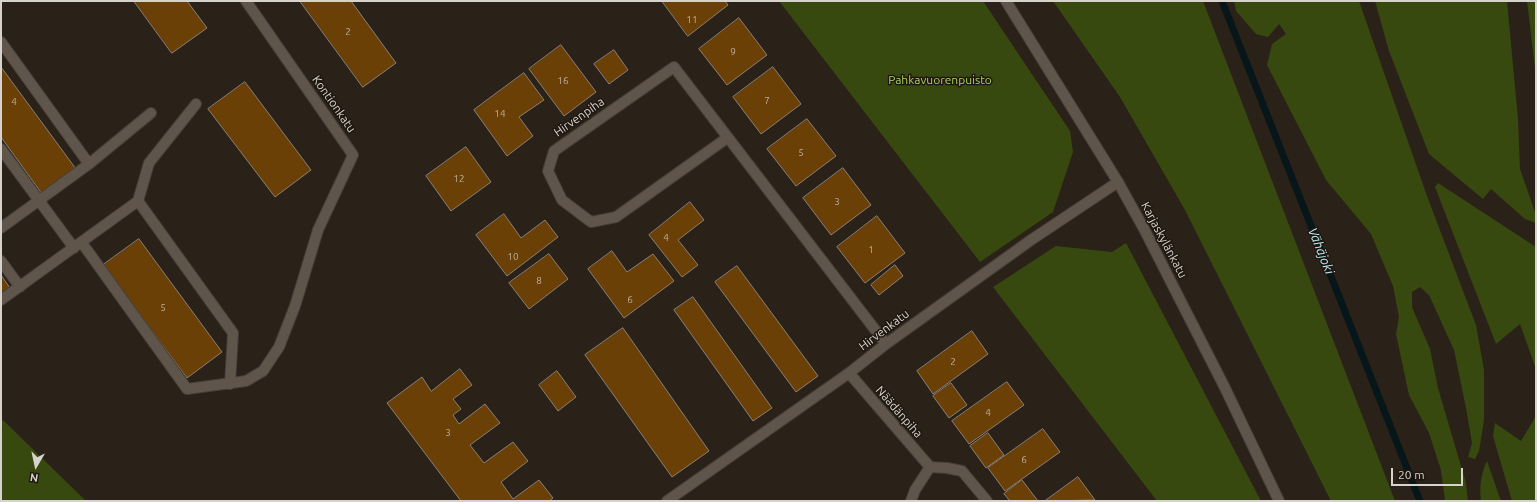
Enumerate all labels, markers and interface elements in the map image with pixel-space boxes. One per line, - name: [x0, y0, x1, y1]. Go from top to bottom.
- house number: 11: [686, 14, 698, 26]
- house number: 2: [345, 26, 351, 38]
- house number: 9: [730, 46, 736, 58]
- street label: Kontionkatu: [309, 73, 359, 135]
- park label: Pahkavuorenpuisto: [888, 73, 992, 87]
- house number: 16: [557, 75, 569, 87]
- street label: Hirvenpiha: [551, 94, 607, 140]
- house number: 7: [764, 95, 770, 107]
- house number: 4: [11, 96, 17, 108]
- house number: 14: [494, 108, 506, 120]
- house number: 5: [798, 147, 804, 159]
- house number: 12: [453, 173, 465, 185]
- house number: 3: [834, 196, 840, 208]
- street label: Karjaskylänkatu: [1138, 199, 1190, 281]
- water label: Vähäjoki: [1305, 225, 1337, 277]
- house number: 4: [663, 232, 669, 244]
- house number: 1: [868, 244, 874, 256]
- house number: 10: [507, 251, 519, 263]
- house number: 8: [536, 275, 542, 287]
- house number: 6: [627, 294, 633, 306]
- house number: 5: [160, 302, 166, 314]
- street label: Hirvenkatu: [856, 306, 912, 354]
- house number: 2: [950, 356, 956, 368]
- street label: Näädänpiha: [873, 383, 925, 441]
- house number: 4: [985, 407, 991, 419]
- house number: 3: [445, 427, 451, 439]
- north arrow: [16, 446, 56, 486]
- house number: 6: [1021, 454, 1027, 466]
- scale bar: [1393, 460, 1465, 486]
- text: 20 m: [1398, 468, 1425, 481]
- text: N: [29, 471, 39, 484]

